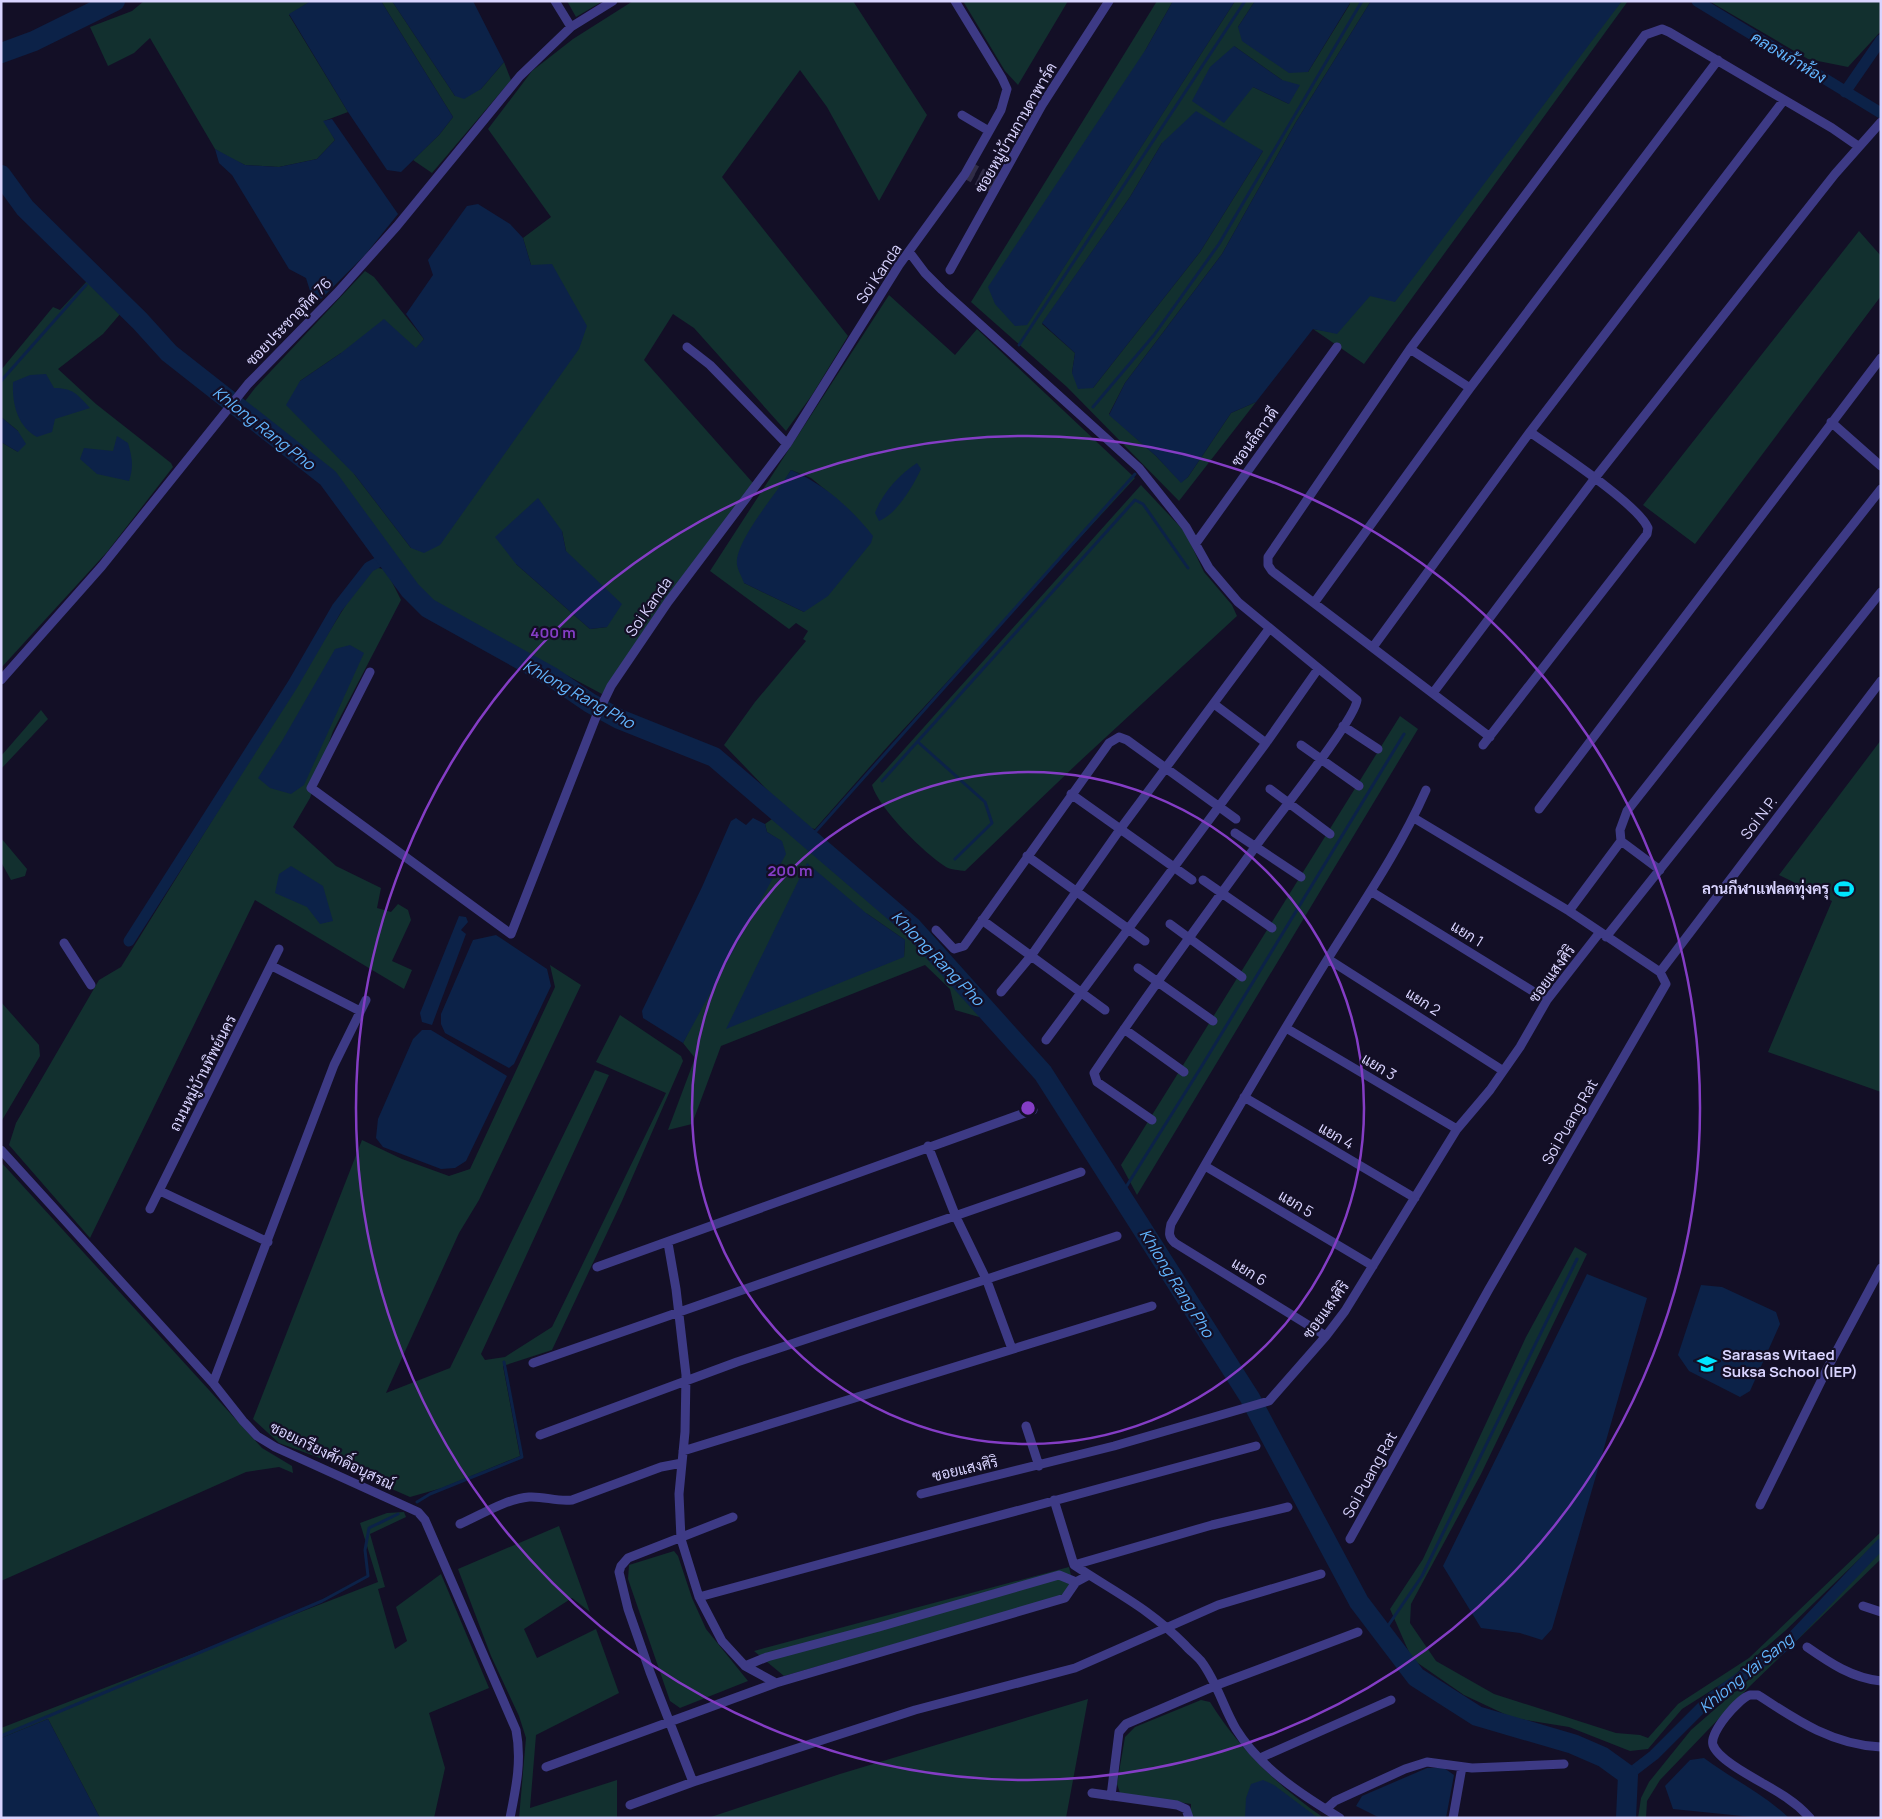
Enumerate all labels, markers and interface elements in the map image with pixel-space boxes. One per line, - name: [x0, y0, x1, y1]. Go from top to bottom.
- water label: คลองเก้าห้อง: [1747, 26, 1831, 88]
- street label: ซอยหมู่บ้านกานดาพาร์ค: [970, 58, 1062, 197]
- street label: Soi Kanda: [851, 240, 906, 308]
- street label: ซอยประชาอุทิศ 76: [241, 273, 337, 371]
- water label: Khlong Rang Pho: [208, 381, 321, 476]
- street label: ซอนลีลาวดี: [1226, 403, 1283, 471]
- street label: Soi Kanda: [621, 573, 677, 641]
- text: 400 m: [530, 622, 576, 643]
- water label: Khlong Rang Pho: [519, 654, 640, 734]
- street label: Soi N.P.: [1735, 792, 1782, 844]
- text: 200 m: [767, 860, 813, 881]
- place label: ลานกีฬาแฟลตทุ่งครุ: [1702, 878, 1830, 900]
- sports icon: ลานกีฬาแฟลตทุ่งครุ: [1833, 878, 1855, 900]
- water label: Khlong Rang Pho: [887, 906, 990, 1011]
- street label: แยก 1: [1447, 915, 1488, 952]
- street label: ซอยแสงศิริ: [1523, 940, 1580, 1007]
- street label: แยก 2: [1402, 983, 1445, 1020]
- street label: ถนนหมู่บ้านทิพย์นคร: [164, 1011, 241, 1135]
- street label: แยก 3: [1358, 1048, 1401, 1085]
- street label: Soi Puang Rat: [1537, 1075, 1603, 1168]
- centre of rings: [1019, 1099, 1037, 1117]
- street label: แยก 4: [1315, 1117, 1358, 1154]
- street label: แยก 5: [1275, 1185, 1318, 1222]
- water label: Khlong Rang Pho: [1135, 1225, 1220, 1343]
- street label: แยก 6: [1227, 1253, 1271, 1291]
- street label: ซอยแสงศิริ: [1297, 1276, 1354, 1343]
- place label: Sarasas Witaed Suksa School (IEP): [1722, 1344, 1858, 1382]
- school or university icon: Sarasas Witaed Suksa School (IEP): [1696, 1353, 1718, 1375]
- street label: ซอยเกรียงศักดิ์อนุสรณ์: [266, 1412, 400, 1496]
- street label: Soi Puang Rat: [1337, 1428, 1402, 1522]
- street label: ซอยแสงศิริ: [930, 1451, 1000, 1486]
- water label: Khlong Yai Sang: [1694, 1627, 1799, 1718]

